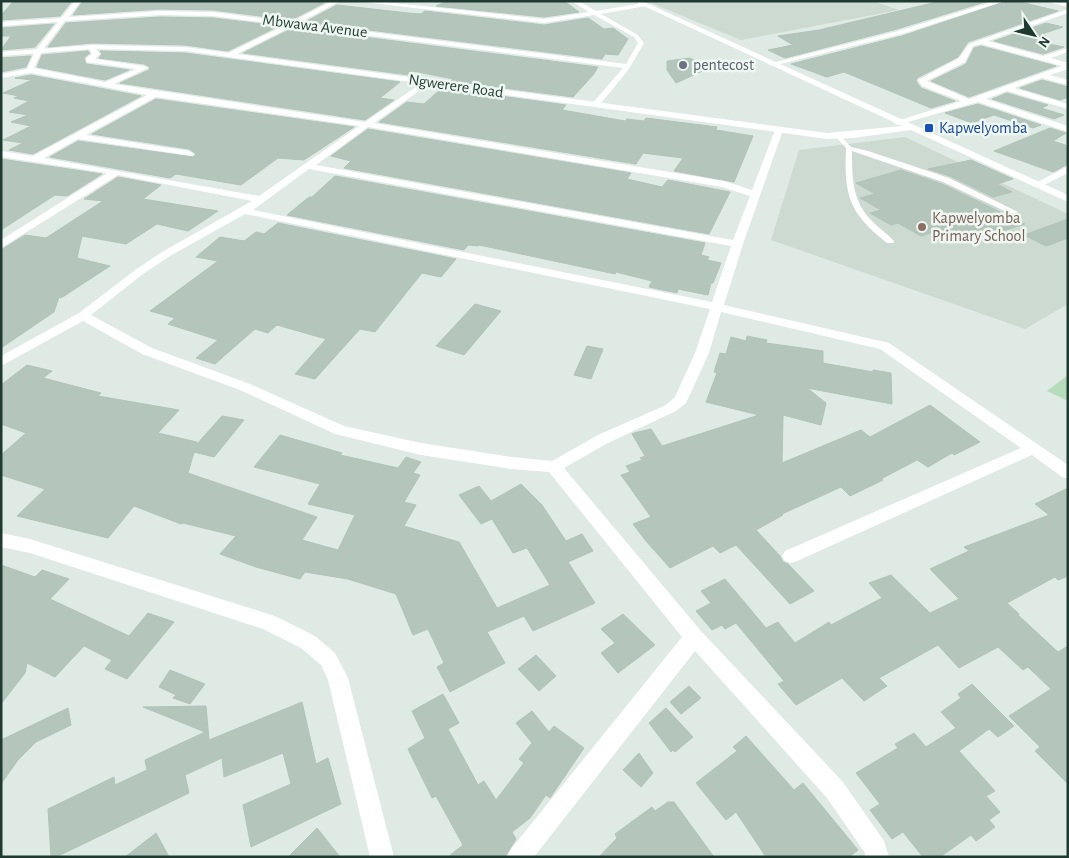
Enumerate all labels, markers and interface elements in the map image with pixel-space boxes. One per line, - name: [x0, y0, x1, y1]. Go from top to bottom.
- north arrow: [1009, 10, 1059, 60]
- street label: Mbwawa Avenue: [262, 12, 368, 40]
- text: N: [1035, 34, 1052, 50]
- place label: pentecost: [693, 57, 754, 73]
- marker: pentecost: [677, 59, 689, 71]
- street label: Ngwerere Road: [407, 71, 505, 101]
- place label: Kapwelyomba: [939, 120, 1028, 137]
- marker: Kapwelyomba: [923, 122, 935, 134]
- place label: Kapwelyomba Primary School: [932, 210, 1025, 245]
- marker: Kapwelyomba Primary School: [916, 221, 928, 233]

